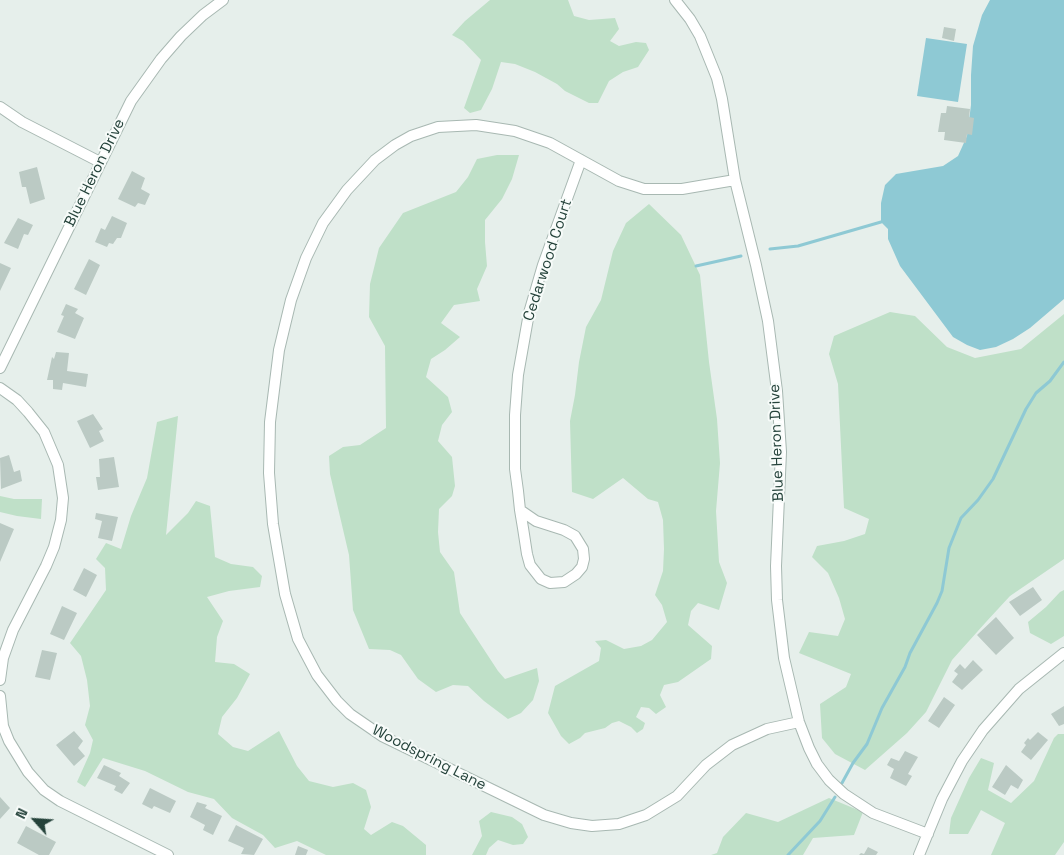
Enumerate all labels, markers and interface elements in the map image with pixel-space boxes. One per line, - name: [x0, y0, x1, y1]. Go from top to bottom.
- street label: Blue Heron Drive: [61, 116, 129, 230]
- street label: Cedarwood Court: [520, 197, 576, 323]
- street label: Blue Heron Drive: [766, 384, 788, 502]
- street label: Woodspring Lane: [369, 721, 489, 795]
- north arrow: [10, 795, 60, 845]
- text: N: [11, 805, 32, 822]

